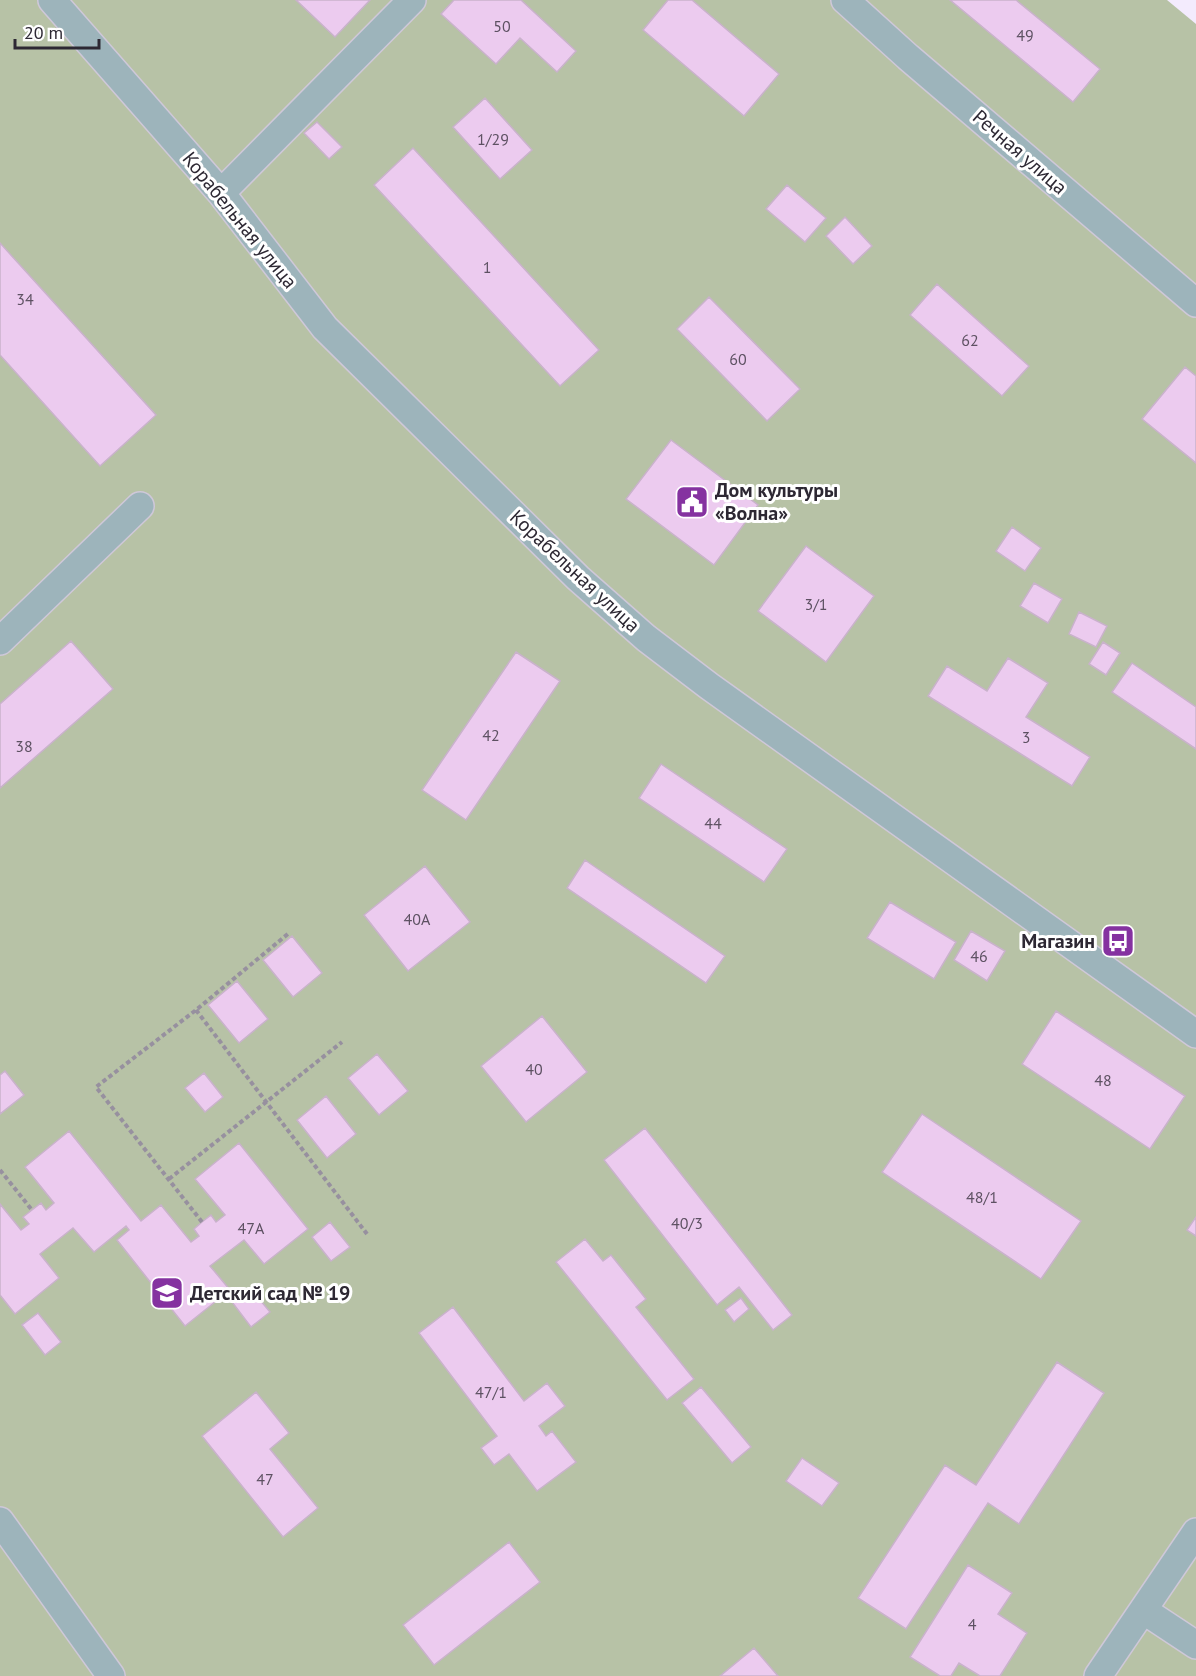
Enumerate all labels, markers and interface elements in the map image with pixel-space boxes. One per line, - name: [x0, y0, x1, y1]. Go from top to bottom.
- scale bar: [15, 12, 99, 50]
- house number: 50: [493, 16, 511, 36]
- text: 20 m: [24, 21, 63, 44]
- house number: 49: [1016, 25, 1034, 45]
- street label: Речная улица: [967, 104, 1073, 200]
- house number: 1/29: [477, 129, 509, 149]
- street label: Корабельная улица: [177, 146, 303, 294]
- house number: 1: [483, 257, 491, 277]
- house number: 34: [16, 289, 34, 309]
- house number: 62: [961, 330, 979, 350]
- house number: 60: [729, 349, 747, 369]
- place label: Дом культуры «Волна»: [715, 477, 838, 526]
- public building icon: Дом культуры «Волна»: [674, 484, 710, 520]
- street label: Корабельная улица: [504, 504, 646, 638]
- house number: 3/1: [804, 594, 828, 614]
- house number: 42: [482, 725, 500, 745]
- house number: 3: [1022, 727, 1030, 747]
- house number: 38: [15, 736, 33, 756]
- house number: 44: [704, 813, 722, 833]
- house number: 40А: [404, 909, 431, 929]
- bus stop icon: Магазин: [1100, 923, 1136, 959]
- place label: Магазин: [1021, 928, 1095, 954]
- house number: 46: [970, 946, 988, 966]
- house number: 40: [525, 1059, 543, 1079]
- house number: 48: [1094, 1070, 1112, 1090]
- house number: 48/1: [966, 1187, 998, 1207]
- house number: 40/3: [671, 1213, 703, 1233]
- house number: 47А: [238, 1218, 265, 1238]
- school or university icon: Детский сад № 19: [149, 1275, 185, 1311]
- place label: Детский сад № 19: [190, 1280, 350, 1306]
- house number: 47/1: [475, 1382, 507, 1402]
- house number: 47: [256, 1469, 274, 1489]
- house number: 4: [968, 1614, 977, 1634]

